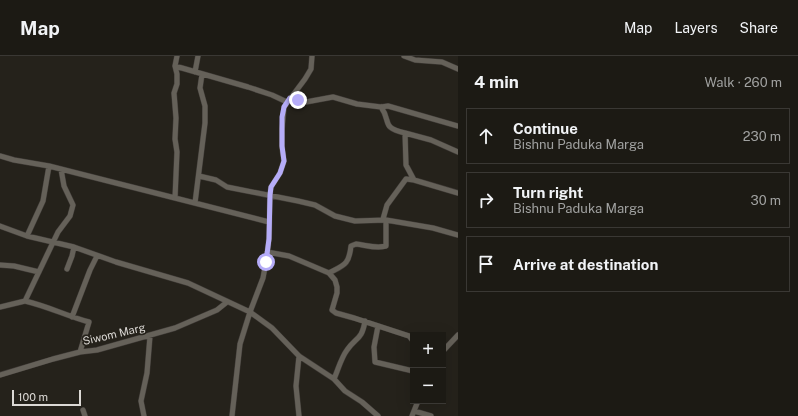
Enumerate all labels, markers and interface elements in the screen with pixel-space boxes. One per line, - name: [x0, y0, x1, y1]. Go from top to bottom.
- text: Map: [20, 17, 60, 39]
- text: Map: [624, 20, 652, 36]
- text: Layers: [674, 20, 718, 36]
- text: Share: [740, 20, 778, 36]
- text: 4 min: [474, 72, 519, 92]
- text: Walk · 260 m: [704, 75, 782, 90]
- route end: [289, 91, 307, 109]
- text: Continue: [513, 120, 578, 137]
- icon: ahead: [475, 125, 497, 147]
- text: 230 m: [743, 129, 781, 144]
- text: Bishnu Paduka Marga: [513, 137, 644, 152]
- text: Turn right: [513, 184, 583, 201]
- icon: right: [475, 189, 497, 211]
- text: 30 m: [751, 193, 781, 208]
- text: Bishnu Paduka Marga: [513, 201, 644, 216]
- route start: [257, 253, 275, 271]
- icon: arrive: [475, 253, 497, 275]
- text: Arrive at destination: [513, 256, 658, 273]
- street label: Siwom Marg: [82, 321, 147, 347]
- map controls: [410, 332, 446, 404]
- button: +: [410, 332, 446, 368]
- button: −: [410, 368, 446, 404]
- scale bar: [12, 388, 81, 407]
- text: 100 m: [18, 391, 48, 403]

